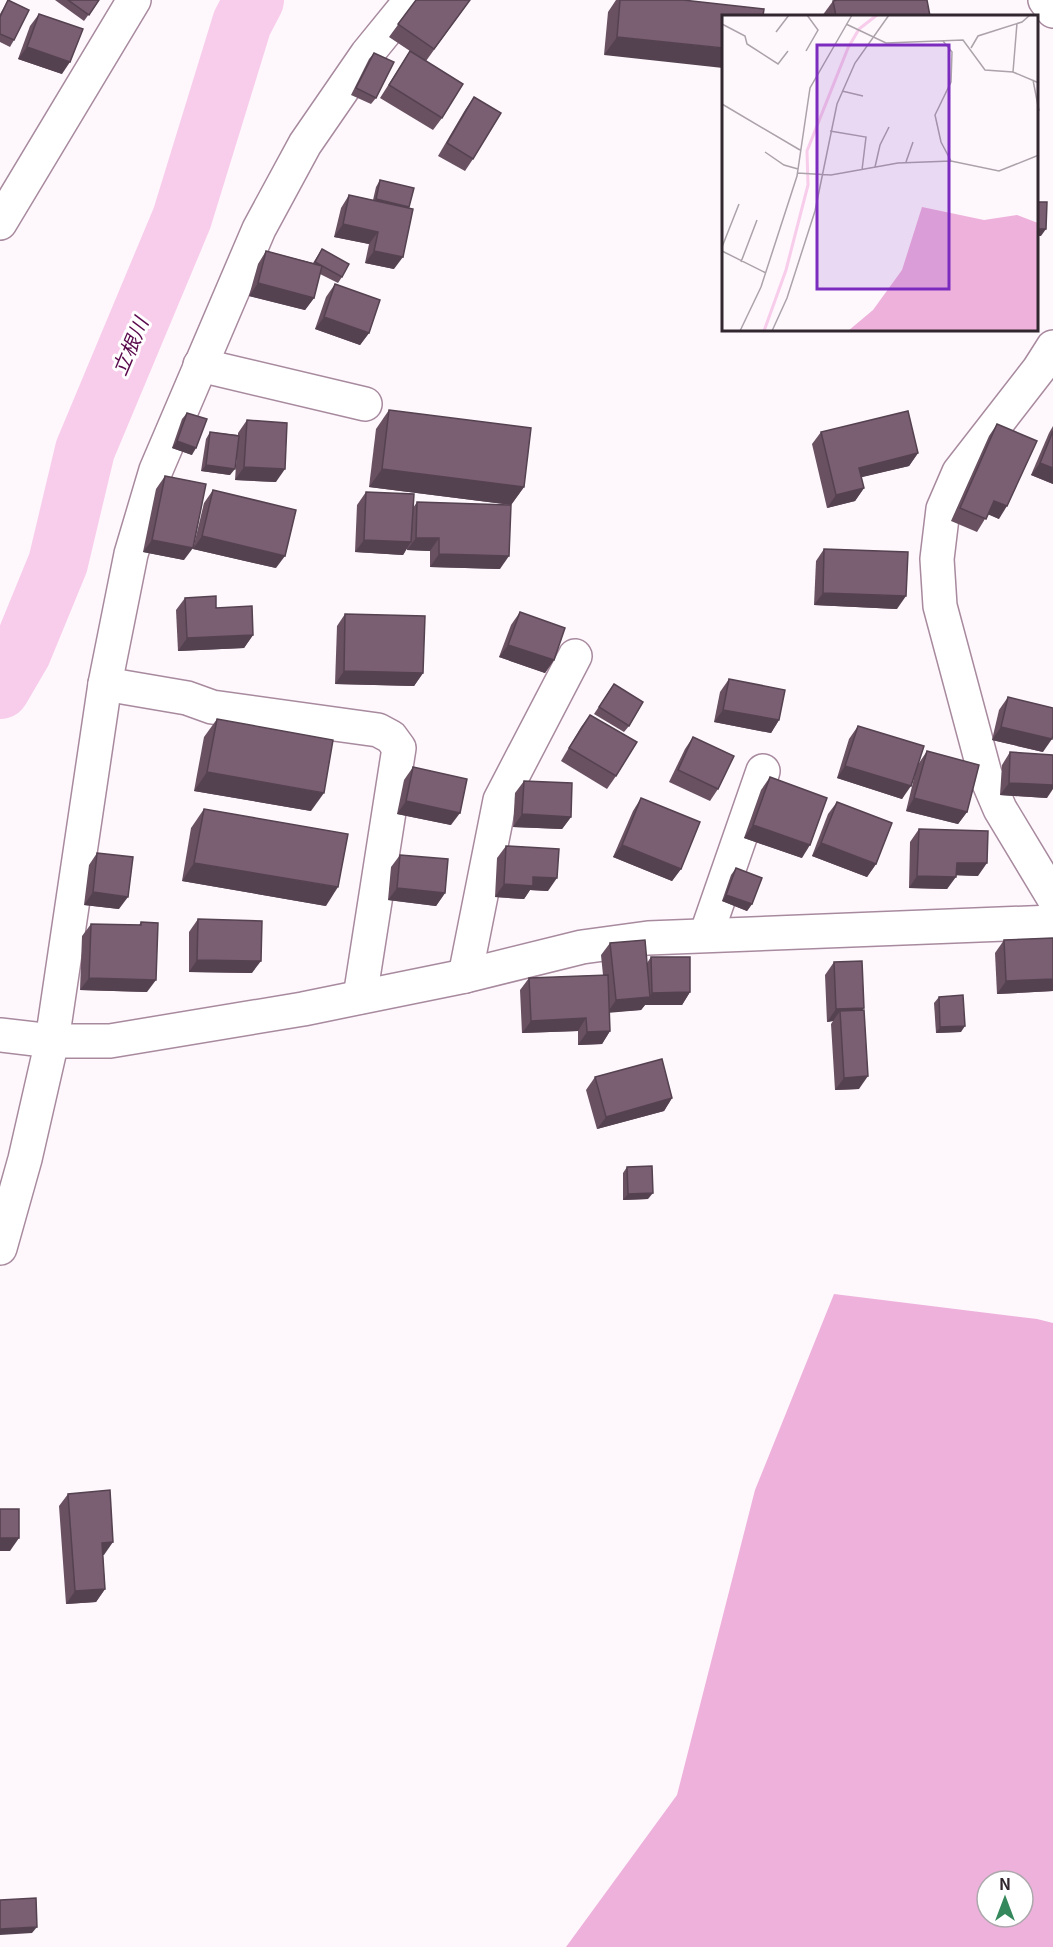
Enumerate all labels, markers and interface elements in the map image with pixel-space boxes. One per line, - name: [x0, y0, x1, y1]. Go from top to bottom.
- inset map: [722, 15, 1038, 332]
- water label: 立根川: [104, 311, 155, 379]
- north arrow: [975, 1869, 1035, 1929]
- text: N: [999, 1871, 1011, 1895]

